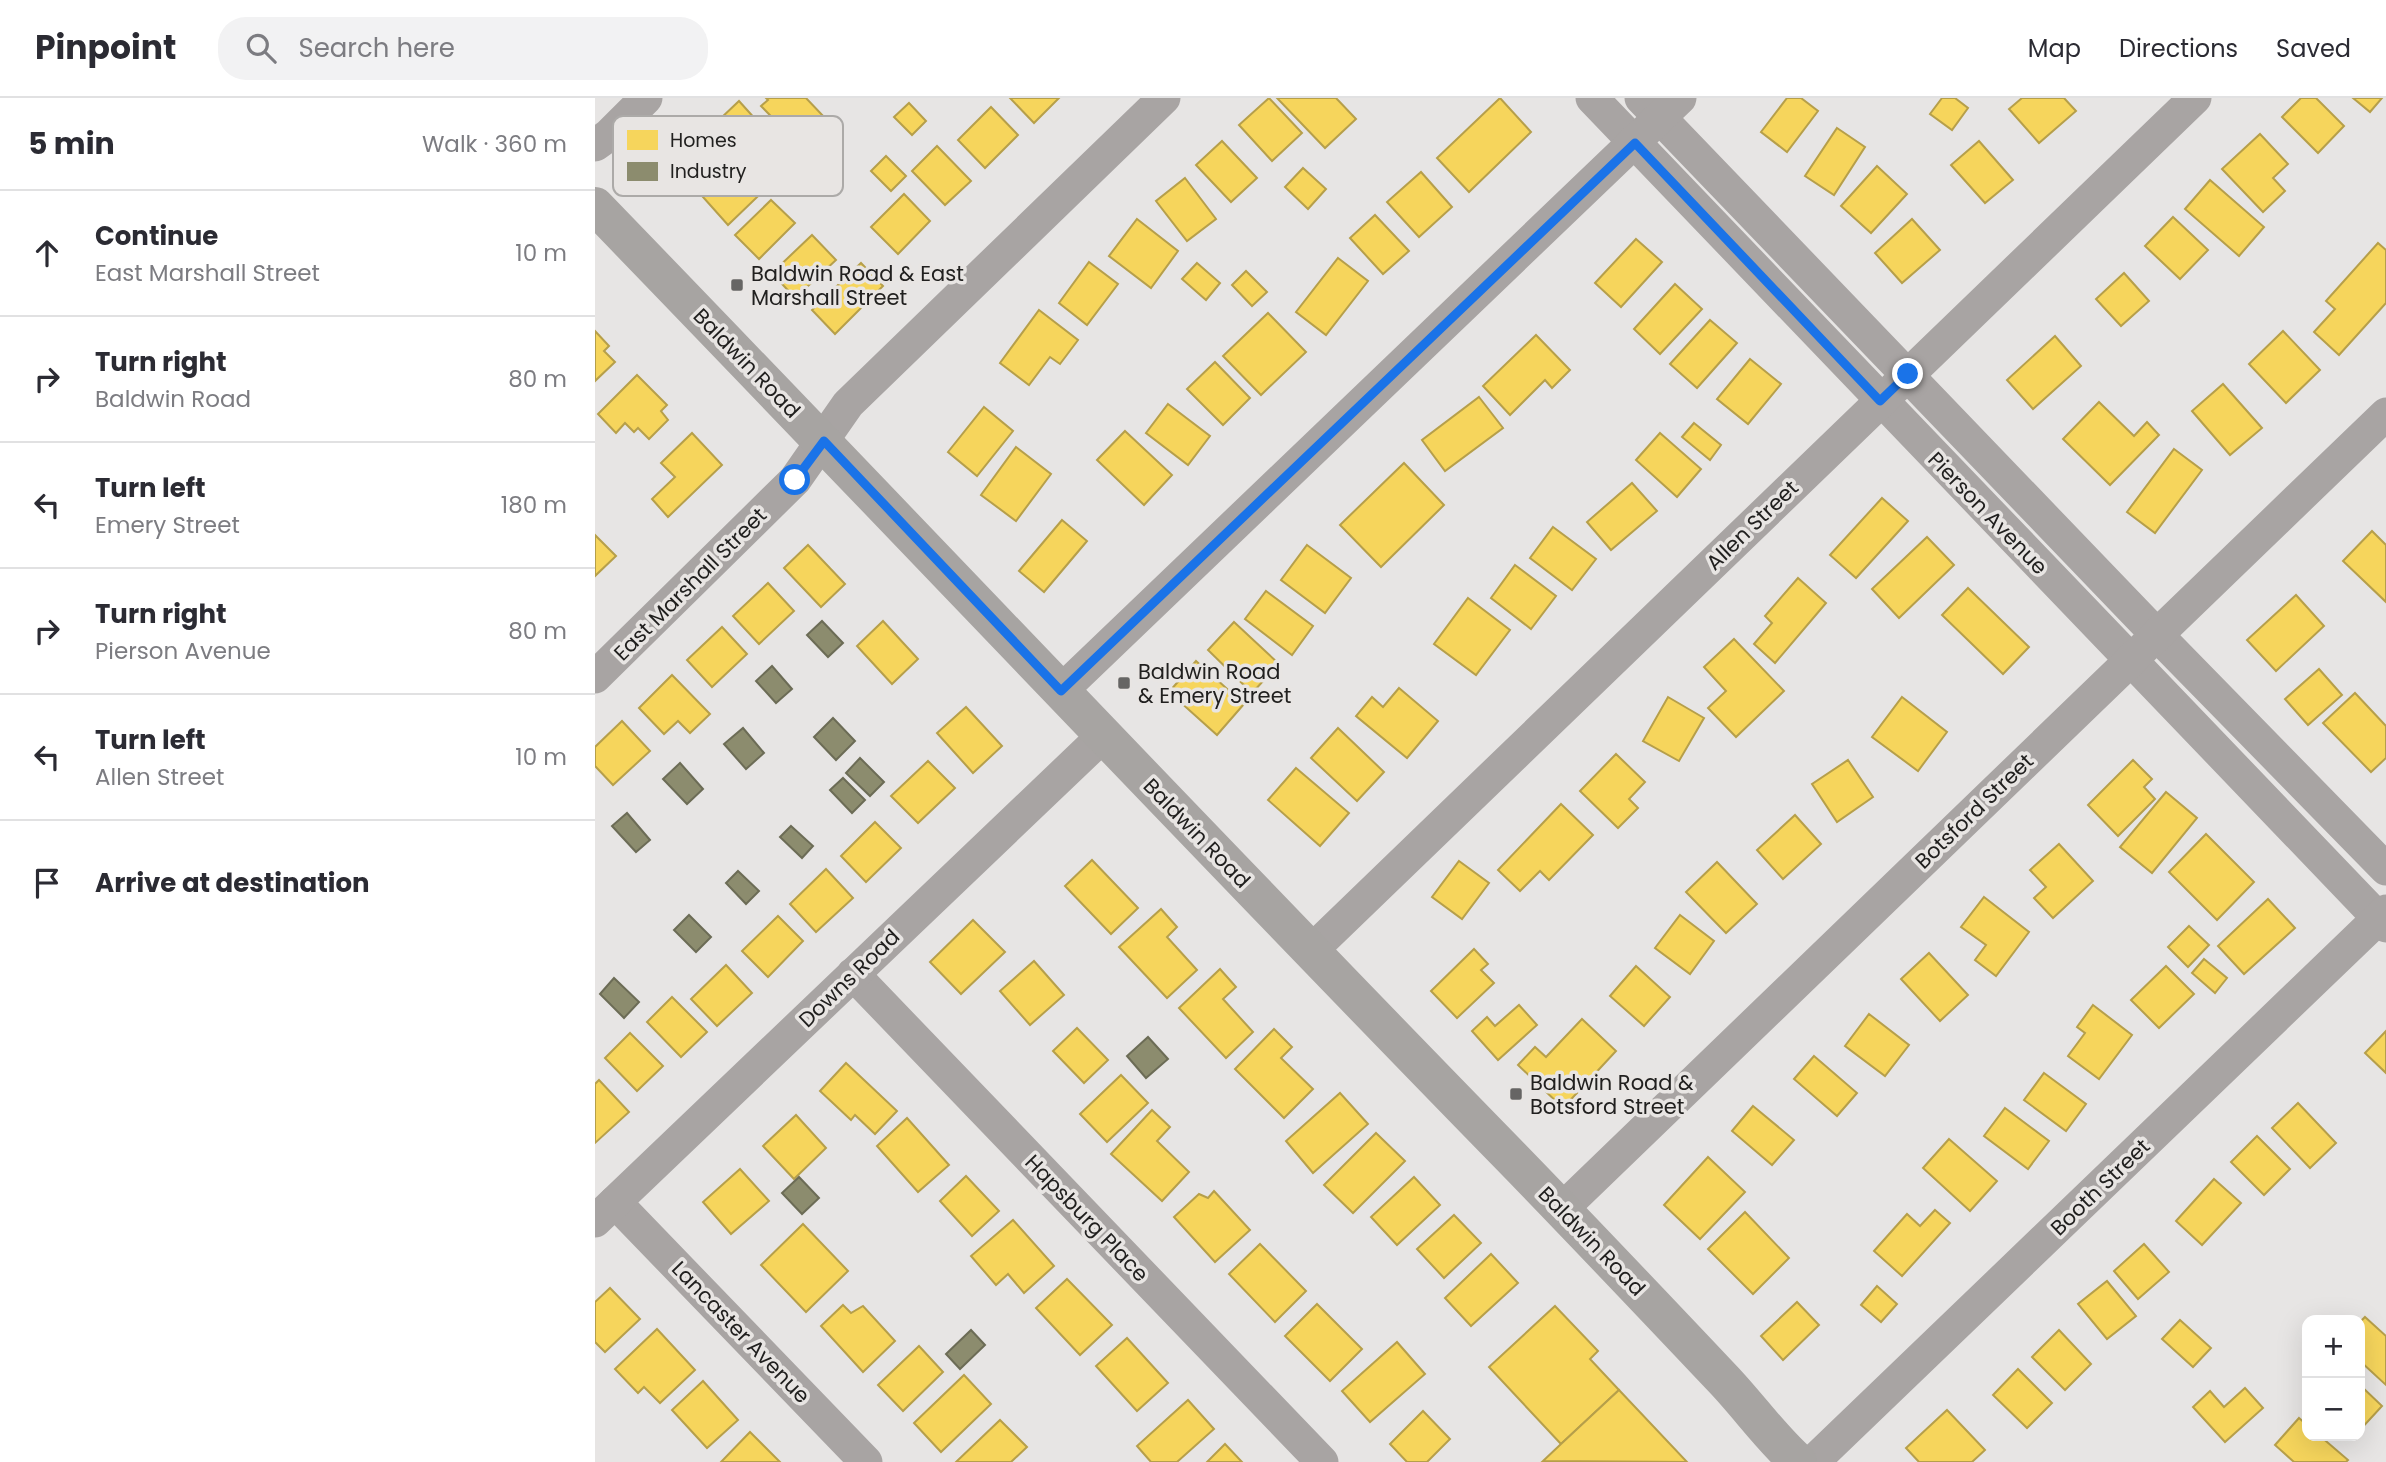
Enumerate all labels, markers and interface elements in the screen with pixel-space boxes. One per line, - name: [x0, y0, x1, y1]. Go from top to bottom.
- search box: [218, 17, 708, 80]
- text: Pinpoint: [35, 24, 176, 71]
- icon: search: [242, 29, 280, 67]
- text: Search here: [298, 30, 455, 66]
- text: Map: [2028, 32, 2081, 65]
- text: Directions: [2119, 32, 2238, 65]
- text: Saved: [2276, 32, 2351, 65]
- legend: [613, 116, 843, 196]
- text: 5 min: [28, 122, 115, 165]
- text: Homes: [670, 127, 737, 154]
- text: Walk · 360 m: [422, 128, 567, 160]
- text: Industry: [670, 158, 747, 185]
- text: Continue: [95, 218, 218, 254]
- icon: ahead: [28, 234, 66, 272]
- text: 10 m: [515, 237, 567, 269]
- text: East Marshall Street: [95, 257, 320, 289]
- place label: Baldwin Road & East Marshall Street: [751, 259, 964, 312]
- marker: Baldwin Road & East Marshall Street: [729, 277, 745, 293]
- street label: Baldwin Road: [687, 302, 807, 424]
- text: Turn right: [95, 344, 227, 380]
- route end: [1892, 358, 1923, 389]
- icon: right: [28, 360, 66, 398]
- text: 80 m: [508, 363, 567, 395]
- text: Baldwin Road: [95, 383, 251, 415]
- street label: Pierson Avenue: [1922, 445, 2054, 581]
- route start: [779, 464, 810, 495]
- text: Turn left: [95, 470, 206, 506]
- street label: Allen Street: [1699, 474, 1805, 576]
- icon: left: [28, 486, 66, 524]
- text: 180 m: [501, 489, 567, 521]
- street label: East Marshall Street: [607, 501, 773, 667]
- text: Emery Street: [95, 509, 240, 541]
- text: Turn right: [95, 596, 227, 632]
- icon: right: [28, 612, 66, 650]
- text: 80 m: [508, 615, 567, 647]
- text: Pierson Avenue: [95, 635, 271, 667]
- place label: Baldwin Road & Emery Street: [1138, 657, 1291, 710]
- marker: Baldwin Road & Emery Street: [1116, 675, 1132, 691]
- text: Turn left: [95, 722, 206, 758]
- icon: left: [28, 738, 66, 776]
- text: 10 m: [515, 741, 567, 773]
- street label: Botsford Street: [1908, 747, 2040, 875]
- text: Allen Street: [95, 761, 224, 793]
- street label: Baldwin Road: [1137, 772, 1257, 894]
- icon: arrive: [28, 864, 66, 902]
- text: Arrive at destination: [95, 865, 370, 901]
- street label: Downs Road: [792, 922, 906, 1034]
- place label: Baldwin Road & Botsford Street: [1530, 1068, 1694, 1121]
- marker: Baldwin Road & Botsford Street: [1508, 1086, 1524, 1102]
- street label: Booth Street: [2044, 1132, 2156, 1242]
- street label: Hapsburg Place: [1019, 1148, 1155, 1288]
- street label: Baldwin Road: [1532, 1180, 1652, 1302]
- street label: Lancaster Avenue: [665, 1254, 817, 1410]
- map controls: [2302, 1315, 2365, 1441]
- button: +: [2302, 1315, 2365, 1378]
- button: −: [2302, 1378, 2365, 1441]

